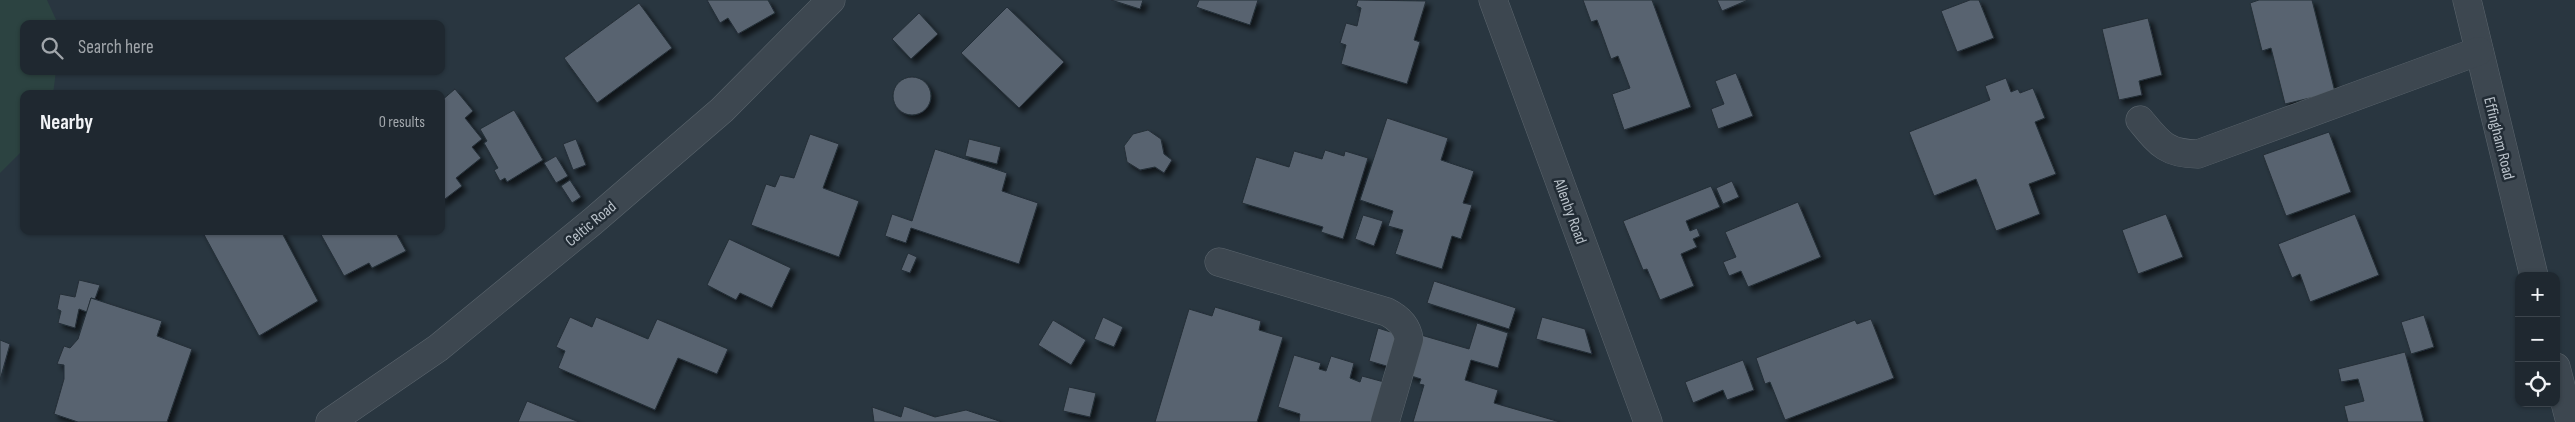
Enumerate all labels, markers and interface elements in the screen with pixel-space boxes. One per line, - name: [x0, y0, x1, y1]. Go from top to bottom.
- search box: [20, 20, 445, 75]
- icon: search: [38, 34, 66, 62]
- text: Search here: [78, 36, 154, 59]
- street label: Effingham Road: [2479, 95, 2518, 182]
- text: Nearby: [40, 110, 93, 135]
- text: 0 results: [379, 113, 425, 132]
- street label: Allenby Road: [1549, 175, 1590, 247]
- street label: Celtic Road: [562, 197, 620, 251]
- map controls: [2515, 272, 2560, 407]
- button: +: [2515, 272, 2560, 317]
- button: −: [2515, 317, 2560, 362]
- button: locate: [2515, 362, 2560, 407]

